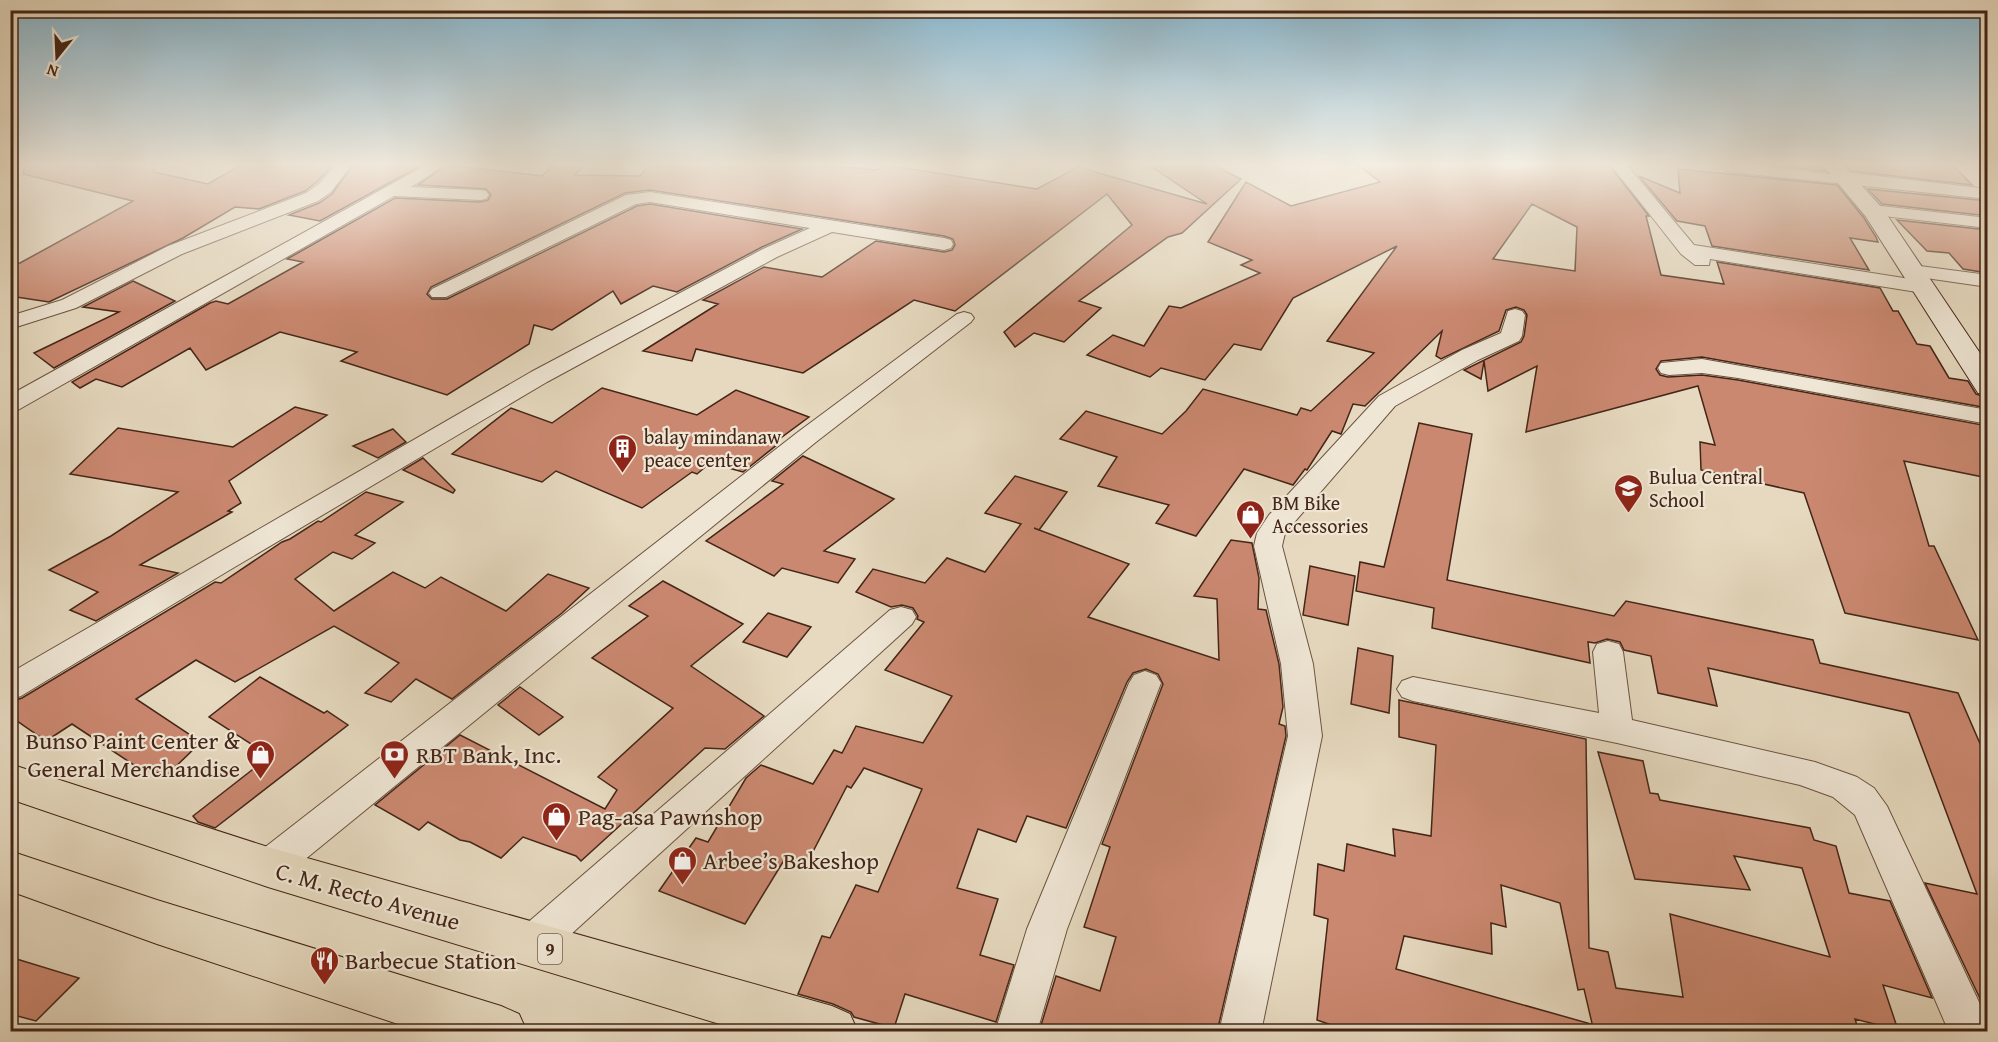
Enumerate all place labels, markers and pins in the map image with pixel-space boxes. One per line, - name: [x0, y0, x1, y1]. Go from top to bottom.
- place label: balay mindanaw peace center: [644, 422, 782, 474]
- building icon: balay mindanaw peace center: [607, 432, 639, 474]
- place label: Bulua Central School: [1649, 462, 1763, 514]
- school or university icon: Bulua Central School: [1612, 472, 1644, 514]
- place label: BM Bike Accessories: [1272, 488, 1369, 540]
- shop icon: BM Bike Accessories: [1235, 498, 1267, 540]
- place label: Bunso Paint Center & General Merchandise: [26, 723, 241, 786]
- place label: RBT Bank, Inc.: [416, 737, 561, 772]
- shop icon: Bunso Paint Center & General Merchandise: [245, 738, 277, 780]
- bank icon: RBT Bank, Inc.: [379, 738, 411, 780]
- place label: Pag-asa Pawnshop: [578, 799, 763, 834]
- shop icon: Pag-asa Pawnshop: [541, 800, 573, 842]
- place label: Arbee’s Bakeshop: [703, 843, 879, 878]
- shop icon: Arbee’s Bakeshop: [666, 844, 698, 886]
- place label: Barbecue Station: [345, 943, 517, 978]
- restaurant icon: Barbecue Station: [308, 944, 340, 986]

